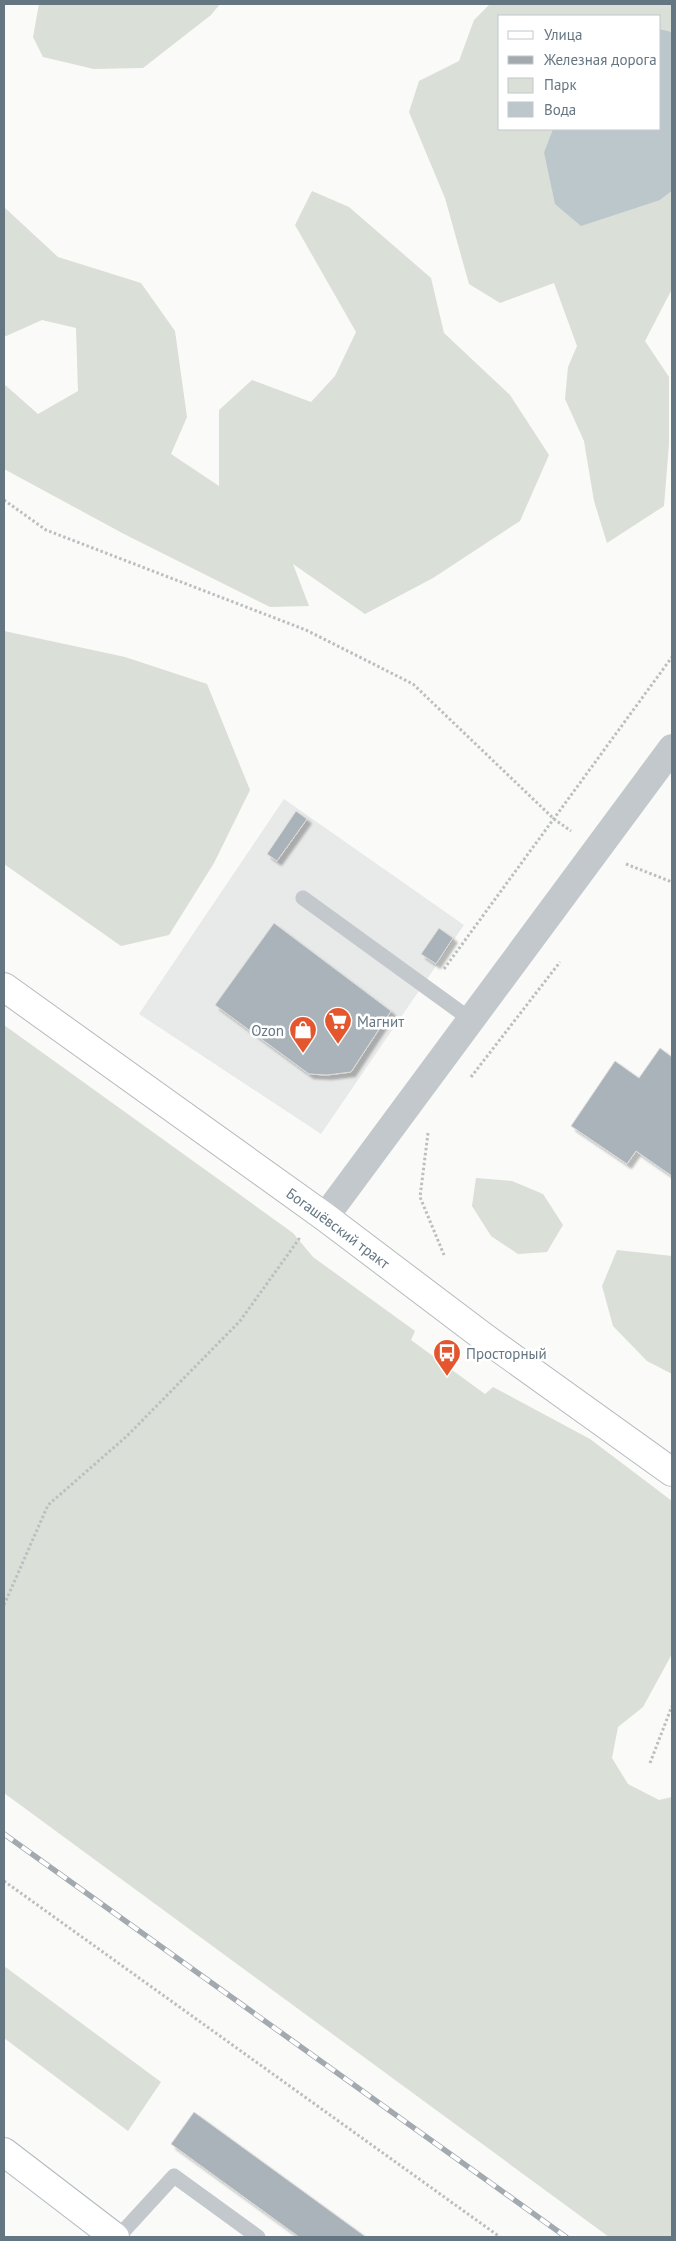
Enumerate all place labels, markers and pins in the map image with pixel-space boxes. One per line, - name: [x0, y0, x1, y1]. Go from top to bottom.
- supermarket icon: Магнит: [323, 1006, 353, 1045]
- place label: Магнит: [357, 1012, 404, 1031]
- shop icon: Ozon: [288, 1015, 318, 1054]
- place label: Ozon: [251, 1021, 284, 1040]
- bus stop icon: Просторный: [432, 1338, 462, 1377]
- place label: Просторный: [466, 1344, 547, 1363]

